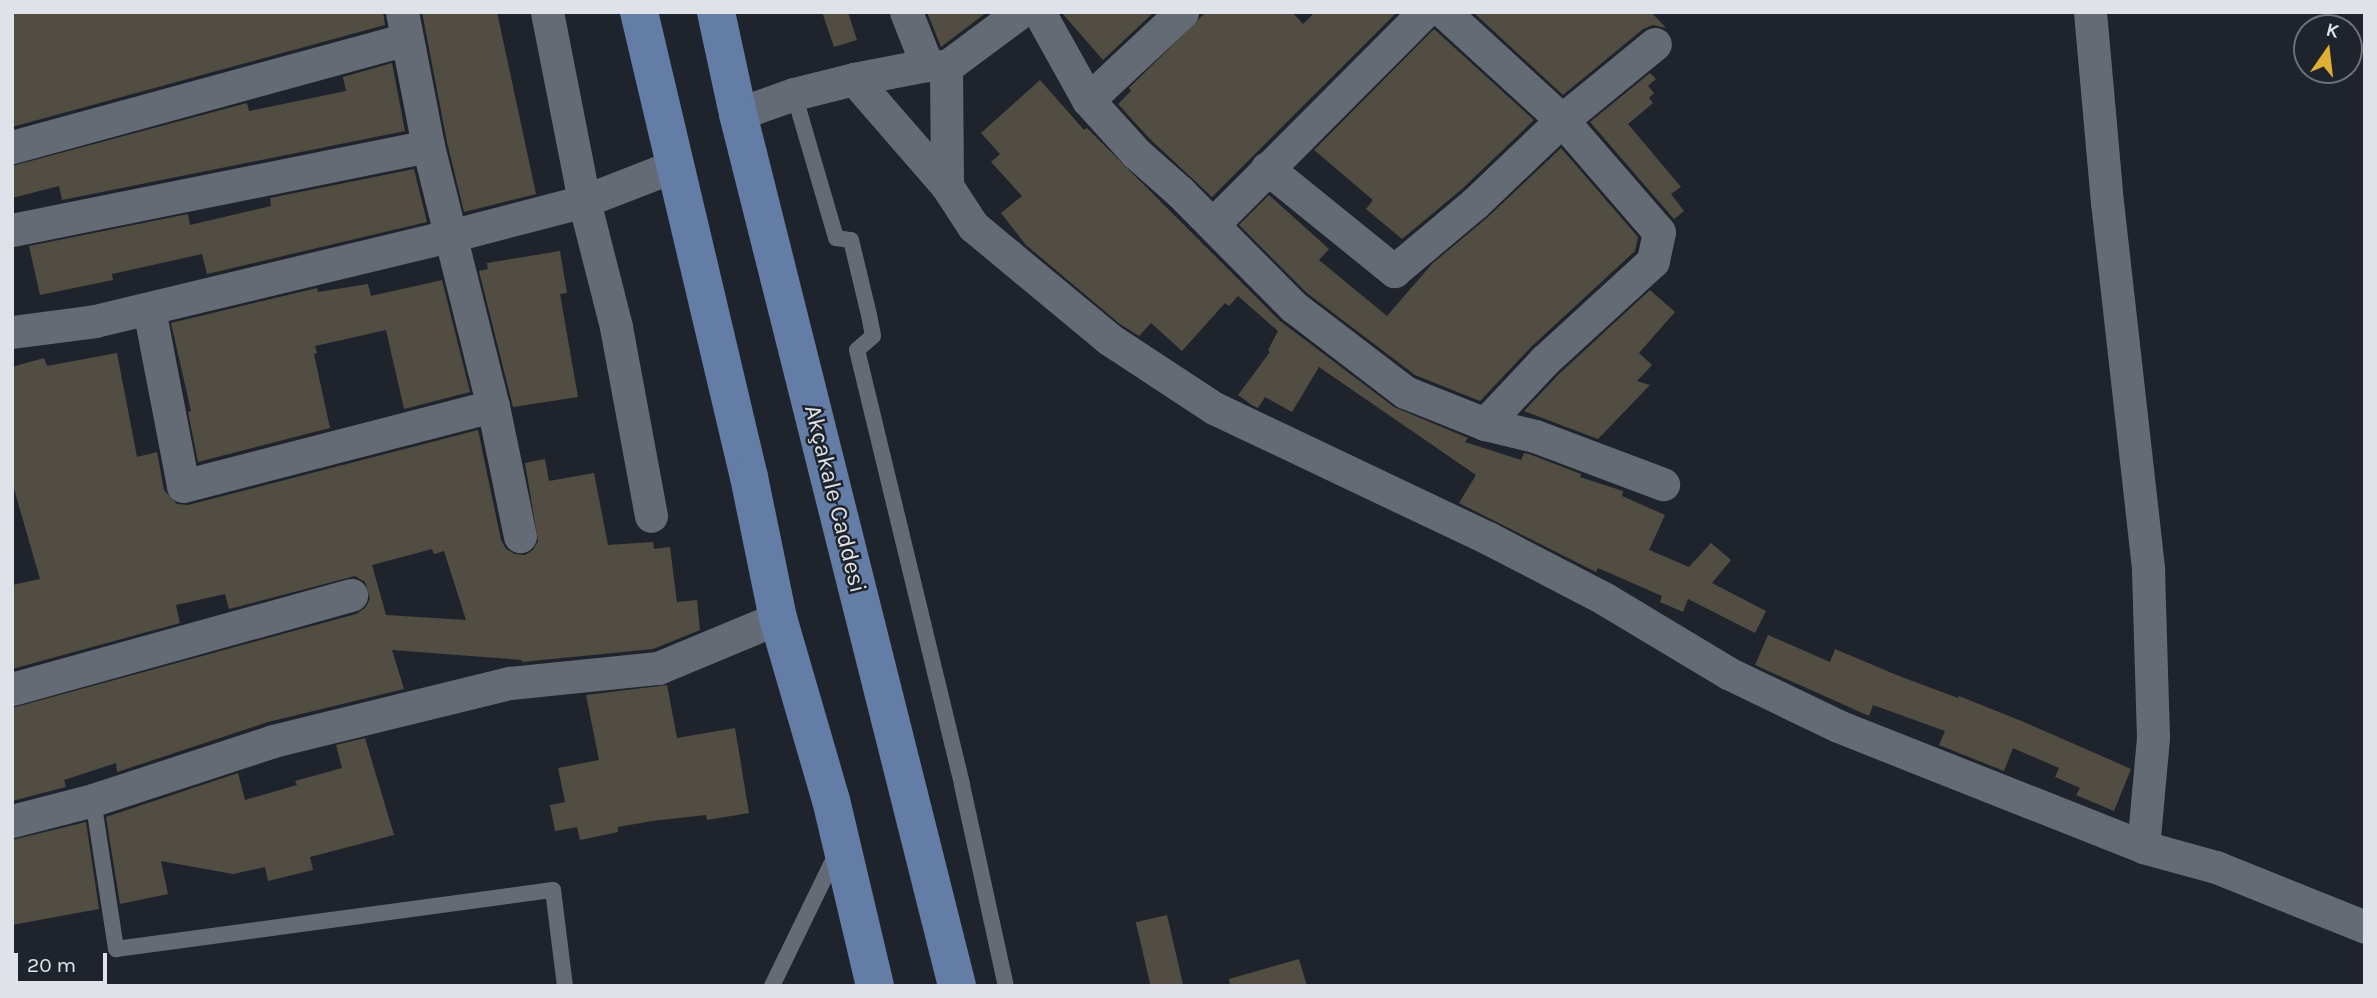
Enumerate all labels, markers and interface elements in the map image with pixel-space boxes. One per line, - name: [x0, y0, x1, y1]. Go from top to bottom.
- north arrow: [2293, 14, 2363, 84]
- text: K: [2324, 18, 2341, 43]
- street label: Akçakale Caddesi: [798, 402, 872, 596]
- scale bar: [18, 939, 110, 983]
- text: 20 m: [27, 953, 76, 977]

